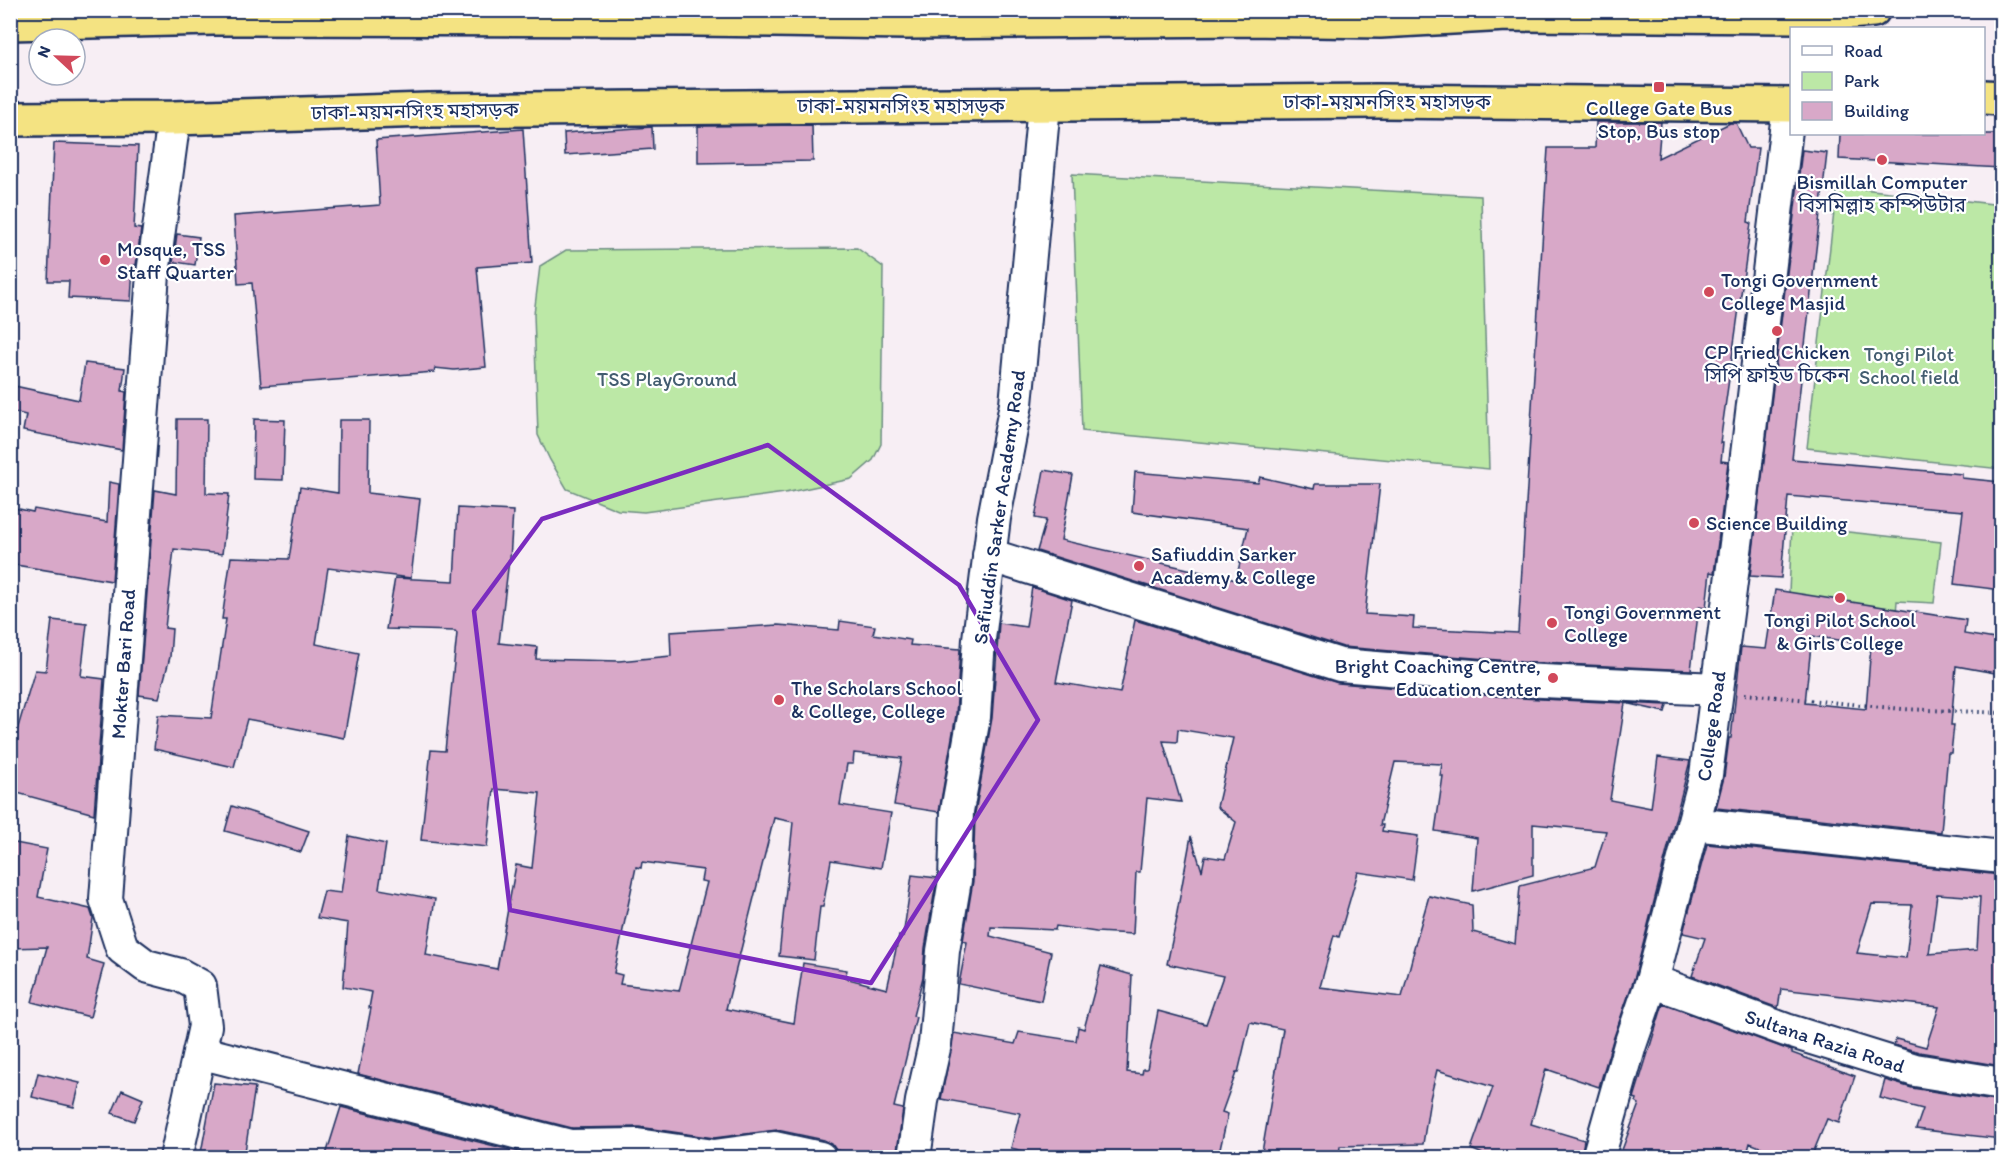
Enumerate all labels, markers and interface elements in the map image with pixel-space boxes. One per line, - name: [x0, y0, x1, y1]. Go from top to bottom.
- north arrow: [27, 27, 87, 87]
- legend: [1790, 27, 1985, 135]
- text: Road: [1844, 40, 1883, 62]
- text: N: [33, 43, 54, 60]
- text: Park: [1844, 70, 1879, 92]
- marker: College Gate Bus Stop, Bus stop: [1652, 80, 1666, 94]
- street label: ঢাকা-ময়মনসিংহ মহাসড়ক: [1282, 90, 1492, 114]
- street label: ঢাকা-ময়মনসিংহ মহাসড়ক: [796, 94, 1006, 118]
- place label: College Gate Bus Stop, Bus stop: [1586, 96, 1732, 143]
- street label: ঢাকা-ময়মনসিংহ মহাসড়ক: [310, 97, 520, 125]
- text: Building: [1844, 100, 1910, 122]
- marker: Bismillah Computer বিসমিল্লাহ কম্পিউটার: [1875, 153, 1889, 167]
- place label: Bismillah Computer বিসমিল্লাহ কম্পিউটার: [1796, 170, 1968, 217]
- place label: Mosque, TSS Staff Quarter: [117, 237, 234, 284]
- marker: Mosque, TSS Staff Quarter: [98, 253, 112, 267]
- place label: Tongi Government College Masjid: [1721, 268, 1879, 315]
- marker: Tongi Government College Masjid: [1702, 285, 1716, 299]
- marker: CP Fried Chicken সিপি ফ্রাইড চিকেন: [1770, 324, 1784, 338]
- place label: CP Fried Chicken সিপি ফ্রাইড চিকেন: [1704, 340, 1850, 387]
- park label: Tongi Pilot School field: [1859, 342, 1959, 389]
- park label: TSS PlayGround: [597, 367, 737, 391]
- street label: Safiuddin Sarker Academy Road: [968, 368, 1030, 646]
- place label: Science Building: [1706, 511, 1848, 535]
- marker: Science Building: [1687, 516, 1701, 530]
- place label: Safiuddin Sarker Academy & College: [1151, 542, 1316, 589]
- marker: Safiuddin Sarker Academy & College: [1132, 559, 1146, 573]
- street label: Mokter Bari Road: [106, 588, 140, 740]
- marker: Tongi Pilot School & Girls College: [1833, 591, 1847, 605]
- place label: Tongi Government College: [1564, 600, 1722, 647]
- place label: Tongi Pilot School & Girls College: [1764, 608, 1916, 655]
- marker: Tongi Government College: [1545, 616, 1559, 630]
- place label: Bright Coaching Centre, Education center: [1335, 654, 1541, 701]
- street label: College Road: [1691, 669, 1731, 783]
- marker: Bright Coaching Centre, Education center: [1546, 671, 1560, 685]
- place label: The Scholars School & College, College: [791, 676, 962, 723]
- marker: The Scholars School & College, College: [772, 693, 786, 707]
- street label: Sultana Razia Road: [1742, 1004, 1908, 1078]

